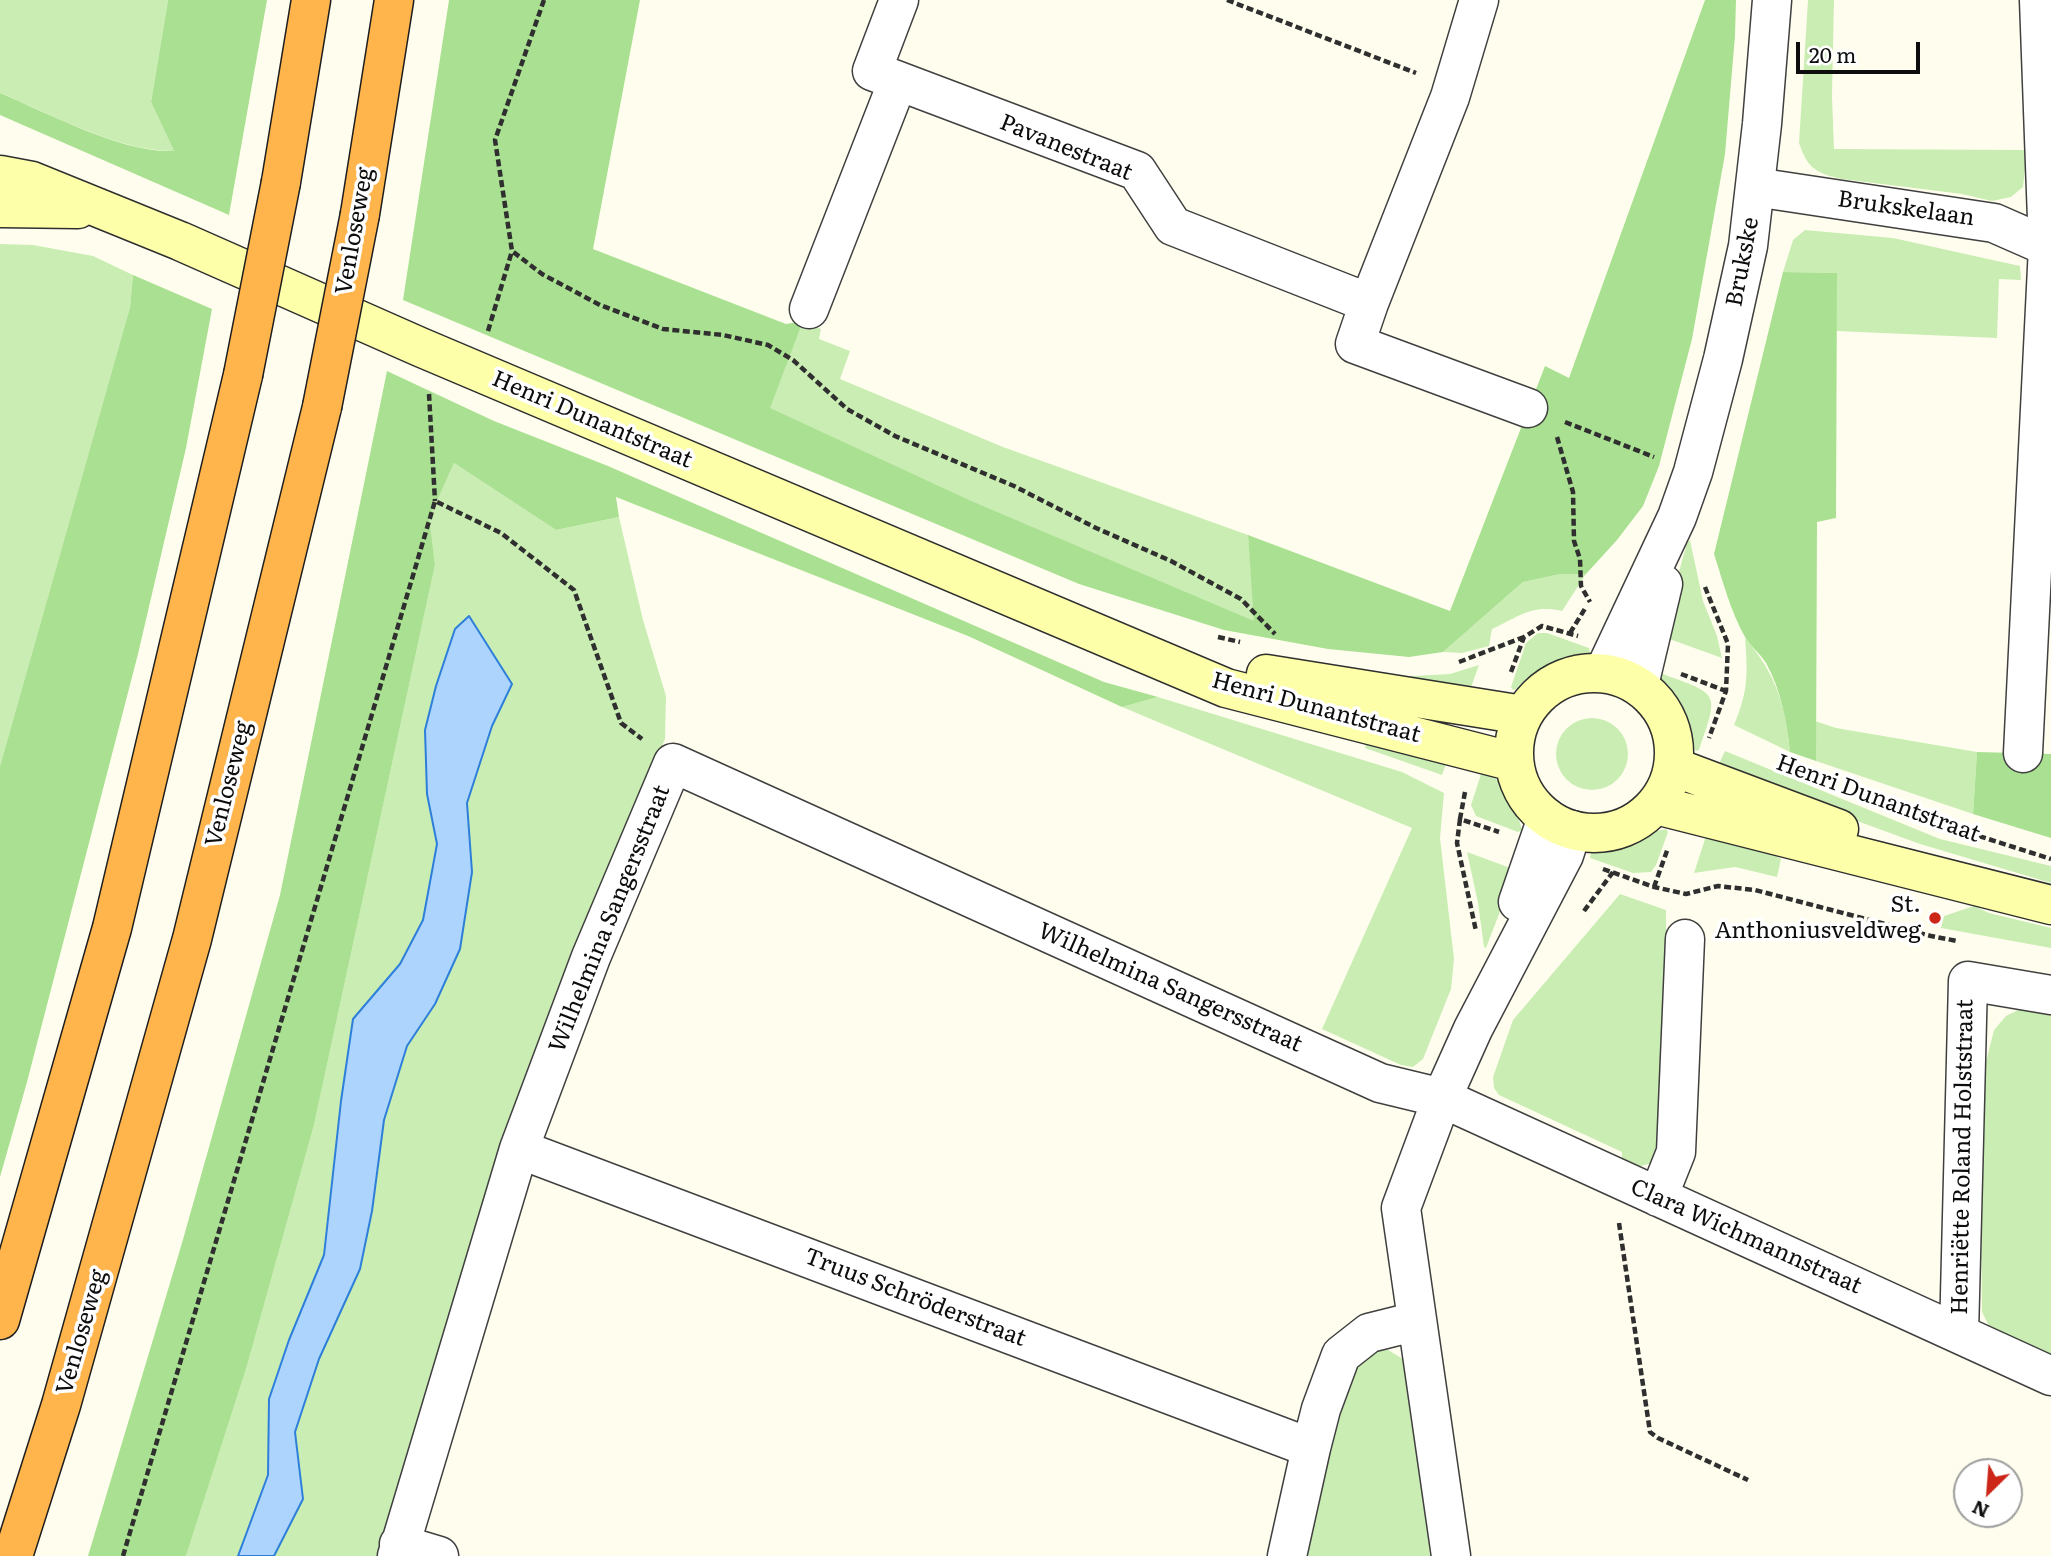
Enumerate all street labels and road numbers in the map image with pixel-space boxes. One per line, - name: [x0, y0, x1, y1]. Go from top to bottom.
- street label: Pavanestraat: [996, 109, 1136, 187]
- street label: Venloseweg: [330, 165, 380, 297]
- street label: Brukskelaan: [1836, 186, 1976, 232]
- street label: Brukske: [1721, 215, 1765, 309]
- street label: Henri Dunantstraat: [488, 365, 696, 475]
- street label: Henri Dunantstraat: [1209, 667, 1423, 749]
- street label: Venloseweg: [200, 718, 258, 850]
- street label: Henri Dunantstraat: [1772, 749, 1984, 849]
- street label: Wilhelmina Sangersstraat: [544, 781, 676, 1057]
- street label: Wilhelmina Sangersstraat: [1034, 917, 1306, 1059]
- street label: Henriëtte Roland Holststraat: [1946, 999, 1980, 1315]
- street label: Clara Wichmannstraat: [1626, 1174, 1866, 1300]
- street label: Truus Schröderstraat: [800, 1243, 1030, 1353]
- street label: Venloseweg: [51, 1266, 113, 1398]

